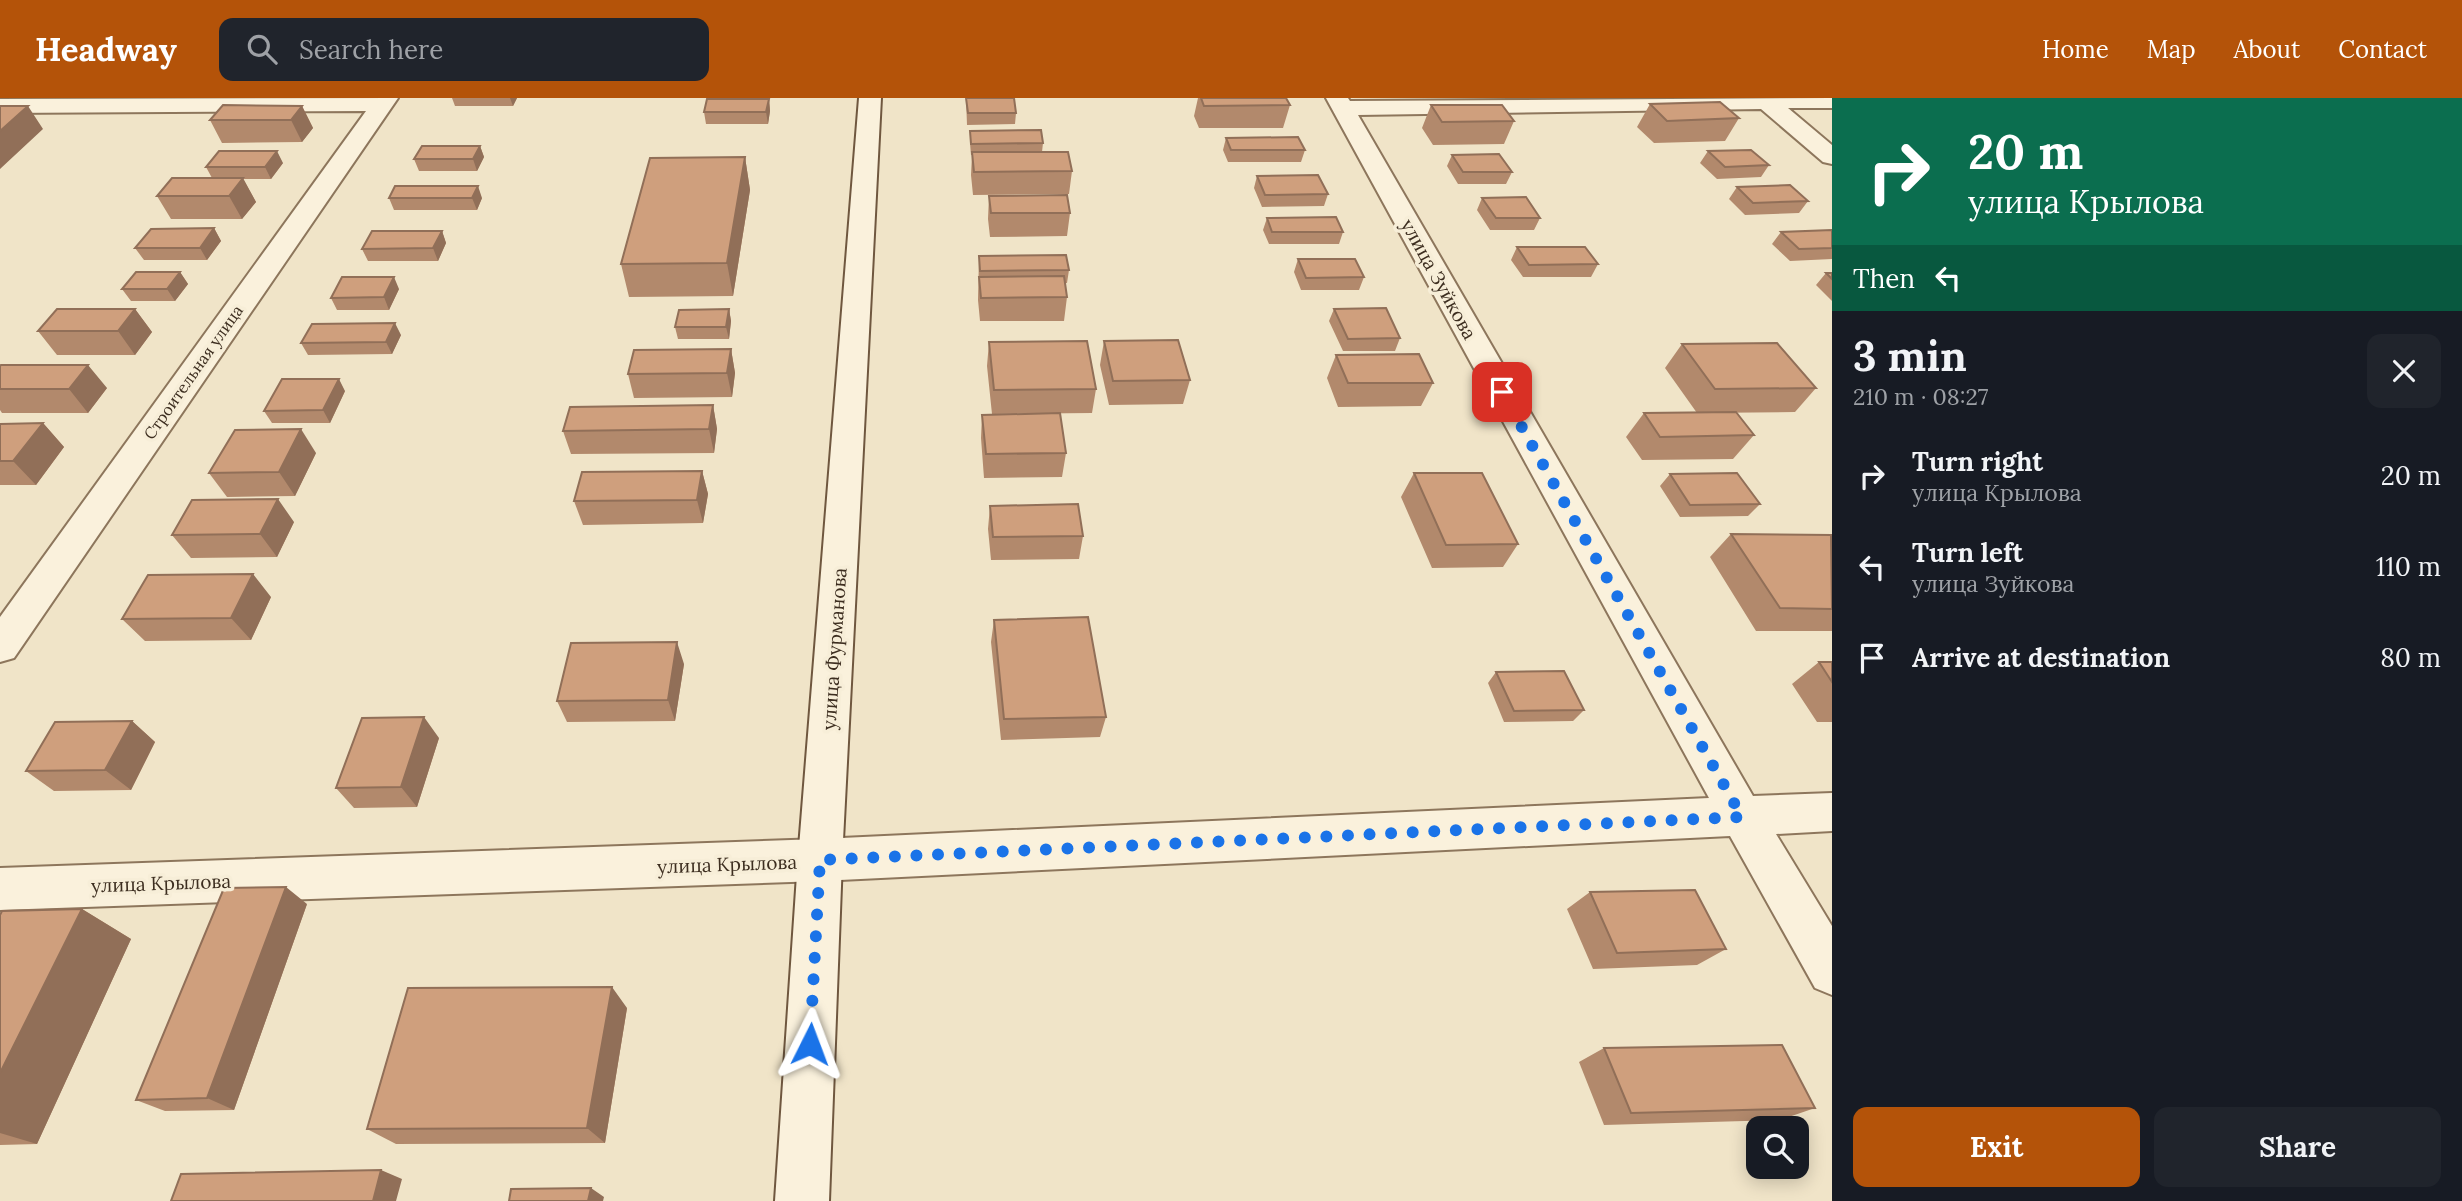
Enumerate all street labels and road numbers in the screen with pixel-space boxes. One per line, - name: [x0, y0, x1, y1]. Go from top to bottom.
- street label: улица Зуйкова: [1396, 215, 1482, 344]
- street label: Строительная улица: [139, 301, 247, 443]
- street label: улица Фурманова: [816, 567, 852, 731]
- street label: улица Крылова: [657, 850, 798, 878]
- street label: улица Крылова: [91, 869, 232, 897]

